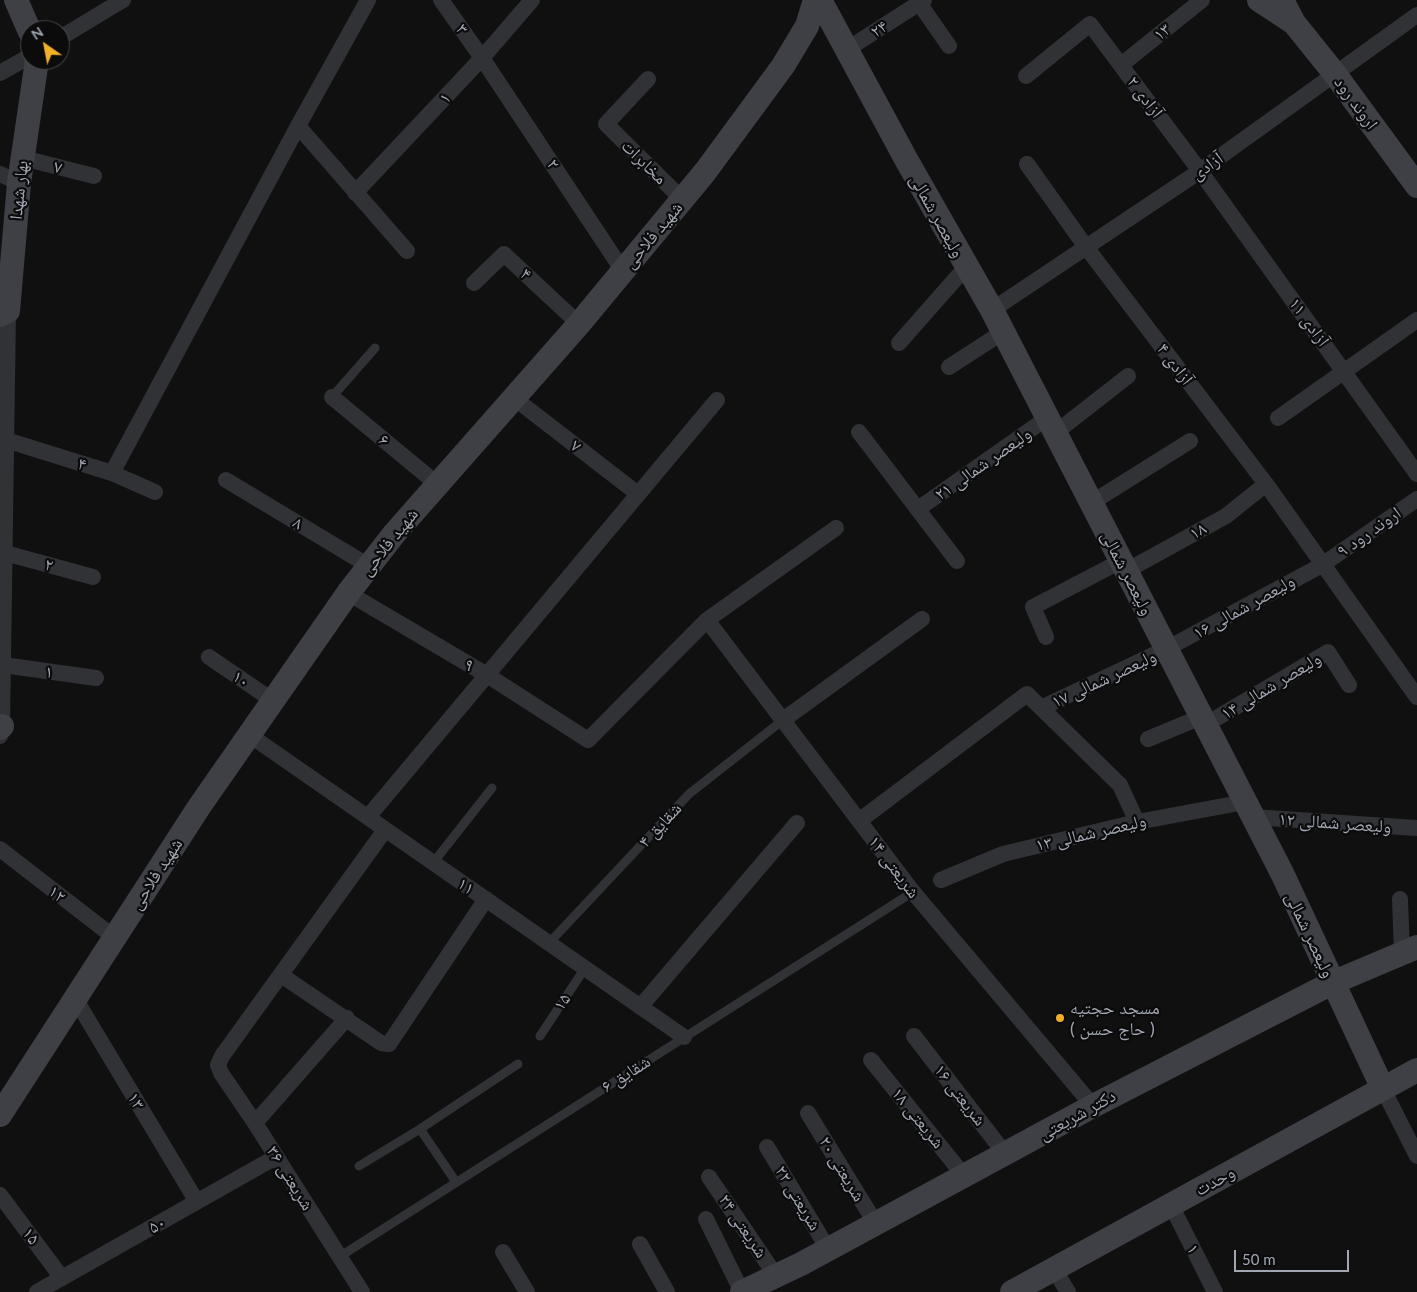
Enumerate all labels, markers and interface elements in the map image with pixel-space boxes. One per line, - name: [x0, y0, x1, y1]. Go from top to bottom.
- street label: ۲۴: [866, 16, 892, 42]
- street label: ۳: [451, 19, 473, 39]
- street label: ۱۳: [1149, 19, 1175, 45]
- north arrow: [20, 20, 70, 70]
- text: N: [28, 23, 46, 43]
- street label: آزادی ۲: [1122, 72, 1168, 122]
- street label: اروند رود: [1329, 72, 1383, 134]
- street label: ۱: [434, 88, 456, 108]
- street label: مخابرات: [617, 135, 671, 189]
- street label: آزادی: [1187, 147, 1227, 185]
- street label: ۲: [542, 155, 564, 173]
- street label: ۷: [51, 156, 65, 178]
- street label: بهار شهدا: [5, 159, 33, 221]
- street label: ولیعصر شمالی: [905, 171, 969, 261]
- street label: شهید فلاحی: [619, 197, 687, 273]
- street label: ۴: [516, 263, 536, 285]
- street label: آزادی ۱۱: [1284, 293, 1334, 351]
- street label: آزادی ۴: [1152, 339, 1198, 389]
- street label: ولیعصر شمالی ۲۱: [931, 423, 1035, 505]
- street label: ۶: [374, 429, 394, 451]
- street label: ۷: [566, 435, 586, 457]
- street label: ۴: [75, 452, 89, 476]
- street label: اروند رود ۹: [1333, 502, 1405, 562]
- street label: شهید فلاحی: [355, 504, 423, 580]
- street label: ۸: [289, 512, 307, 534]
- street label: ۱۸: [1186, 518, 1210, 544]
- street label: ولیعصر شمالی: [1096, 527, 1158, 619]
- street label: ۲: [42, 554, 56, 576]
- street label: ولیعصر شمالی ۱۶: [1189, 570, 1299, 644]
- street label: ولیعصر شمالی ۱۷: [1048, 645, 1160, 713]
- street label: ولیعصر شمالی ۱۴: [1217, 648, 1325, 724]
- street label: ۹: [460, 654, 478, 676]
- street label: ۱: [43, 661, 55, 683]
- street label: ۱۰: [228, 666, 254, 692]
- street label: شقایق ۴: [634, 798, 686, 852]
- street label: ولیعصر شمالی ۱۲: [1278, 808, 1392, 838]
- street label: ولیعصر شمالی ۱۳: [1034, 810, 1148, 856]
- street label: شریعتی ۱۴: [864, 832, 924, 902]
- street label: شهید فلاحی: [125, 834, 187, 914]
- street label: ۱۱: [453, 873, 479, 899]
- street label: ۱۲: [44, 881, 70, 907]
- street label: ولیعصر شمالی: [1281, 889, 1339, 981]
- street label: ۱۵: [549, 989, 575, 1015]
- place label: مسجد حجتیه ( حاج حسن ): [1070, 997, 1160, 1040]
- marker: مسجد حجتیه ( حاج حسن ): [1054, 1012, 1066, 1024]
- street label: شقایق ۶: [597, 1051, 655, 1097]
- street label: شریعتی ۱۶: [929, 1060, 991, 1130]
- street label: شریعتی ۱۸: [887, 1083, 949, 1153]
- street label: دکتر شریعتی: [1035, 1085, 1119, 1145]
- street label: ۱۳: [123, 1089, 149, 1113]
- street label: شریعتی ۲۰: [814, 1132, 870, 1206]
- street label: شریعتی ۳۶: [262, 1142, 318, 1214]
- street label: شریعتی ۲۲: [770, 1161, 826, 1235]
- street label: وحدت: [1191, 1161, 1239, 1201]
- street label: شریعتی ۲۴: [714, 1190, 772, 1262]
- street label: ۵۰: [145, 1212, 169, 1238]
- street label: ۱۵: [18, 1223, 44, 1249]
- street label: ۱: [1182, 1240, 1204, 1258]
- scale bar: [1237, 1240, 1352, 1272]
- text: 50 m: [1242, 1250, 1276, 1268]

